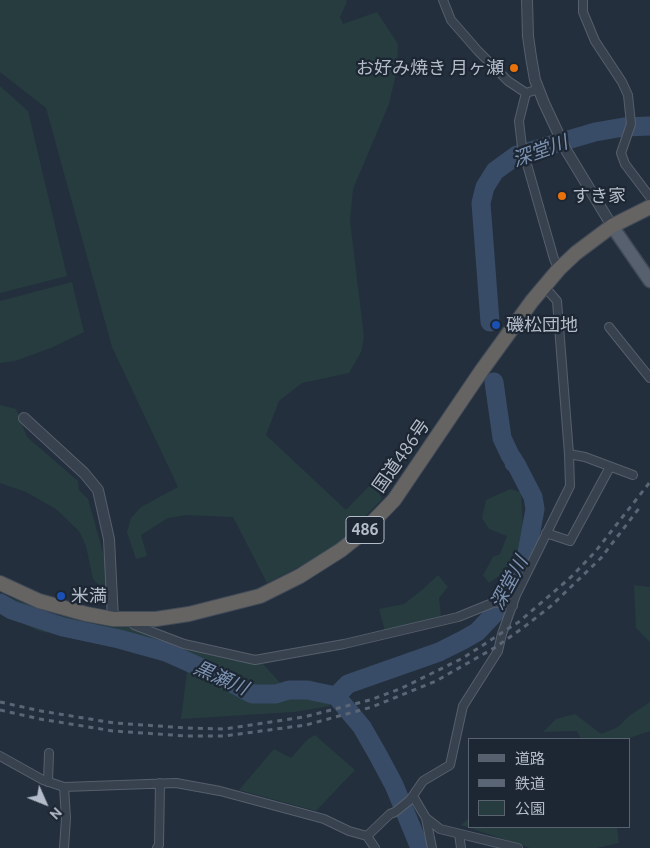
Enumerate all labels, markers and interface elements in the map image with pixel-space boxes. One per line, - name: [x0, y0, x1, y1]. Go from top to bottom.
- place label: お好み焼き 月ヶ瀬: [356, 57, 504, 79]
- marker: お好み焼き 月ヶ瀬: [508, 62, 520, 74]
- water label: 深堂川: [509, 131, 571, 171]
- place label: すき家: [572, 185, 626, 207]
- marker: すき家: [556, 190, 568, 202]
- place label: 磯松団地: [506, 314, 578, 336]
- marker: 磯松団地: [490, 319, 502, 331]
- street label: 国道486号: [368, 415, 434, 497]
- road number: 486: [346, 516, 384, 544]
- water label: 深堂川: [486, 552, 532, 614]
- place label: 米満: [71, 585, 107, 607]
- marker: 米満: [55, 590, 67, 602]
- water label: 黒瀬川: [190, 656, 252, 700]
- legend: [468, 738, 630, 828]
- text: 道路: [515, 750, 545, 767]
- text: 鉄道: [515, 775, 545, 792]
- north arrow: [20, 778, 70, 828]
- text: 公園: [515, 800, 545, 817]
- text: N: [46, 804, 65, 823]

